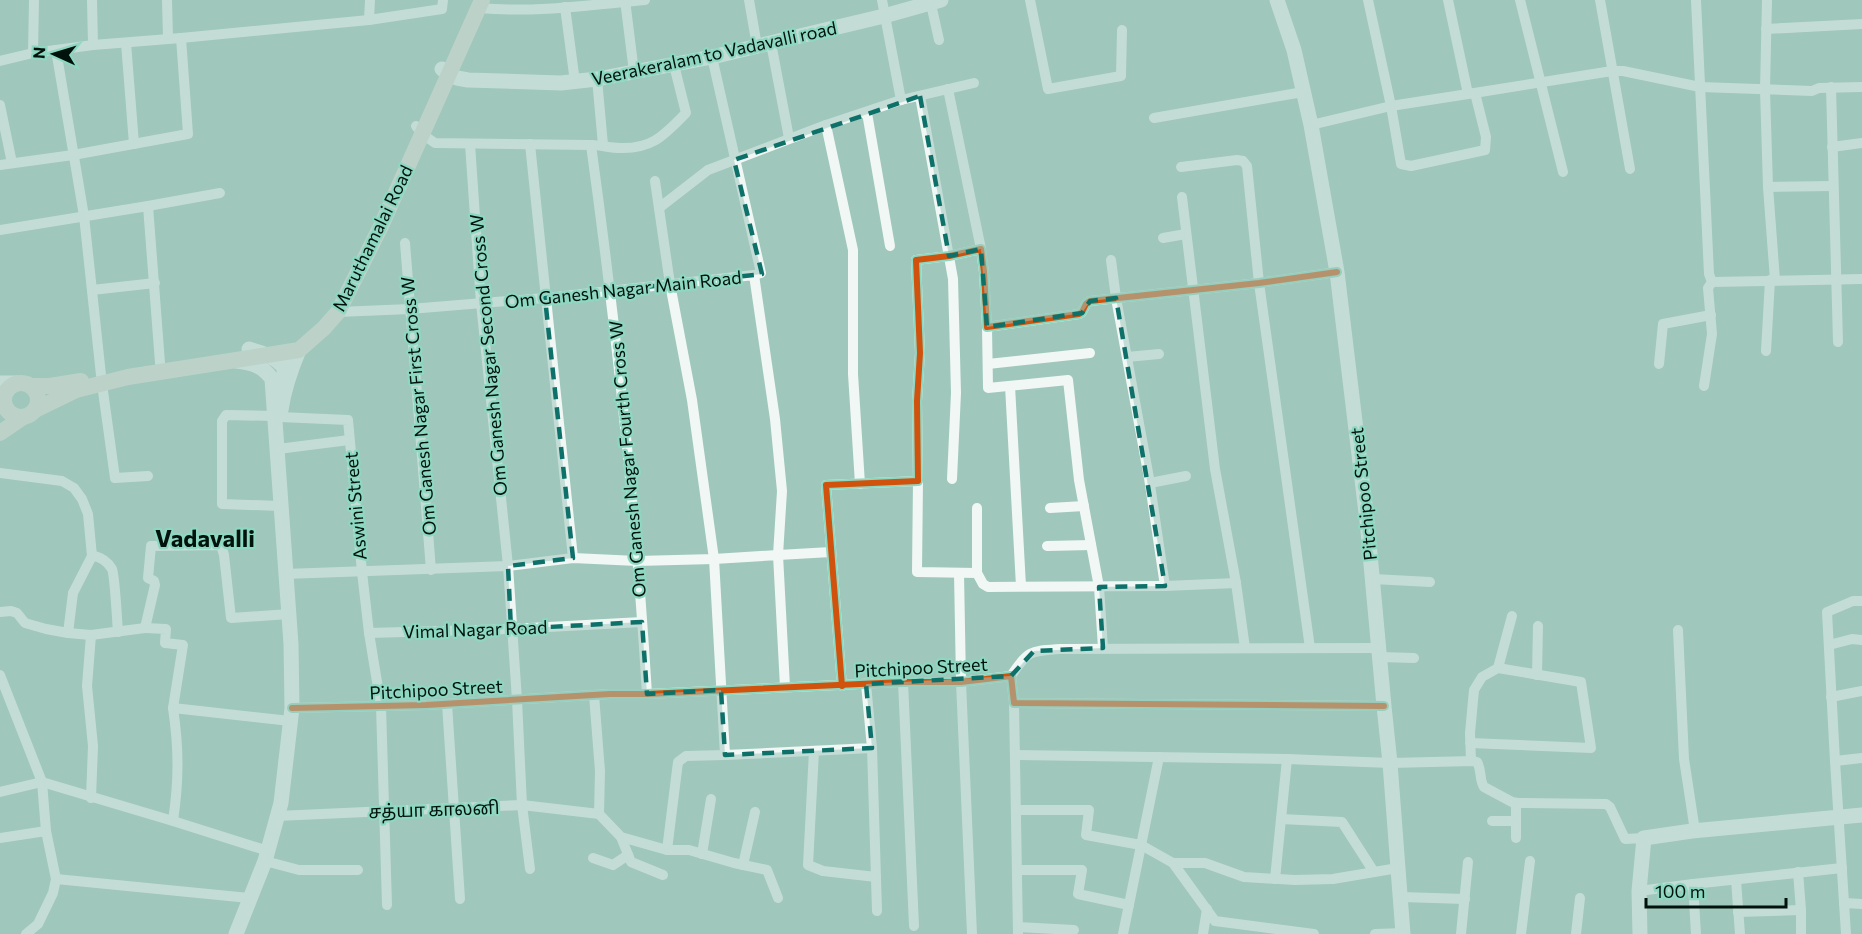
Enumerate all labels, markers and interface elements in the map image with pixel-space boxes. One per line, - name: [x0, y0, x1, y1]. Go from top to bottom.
- street label: Veerakeralam to Vadavalli road: [589, 16, 839, 90]
- north arrow: [24, 24, 84, 84]
- text: N: [29, 46, 48, 60]
- street label: Maruthamalai Road: [327, 161, 417, 315]
- street label: Om Ganesh Nagar Second Cross W: [465, 213, 511, 497]
- street label: Om Ganesh Nagar Main Road: [504, 266, 742, 312]
- street label: Om Ganesh Nagar First Cross W: [396, 276, 440, 536]
- street label: Om Ganesh Nagar Fourth Cross W: [604, 320, 650, 598]
- street label: Pitchipoo Street: [1345, 426, 1381, 562]
- street label: Aswini Street: [339, 451, 371, 561]
- district label: Vadavalli: [155, 523, 255, 552]
- street label: Vimal Nagar Road: [402, 615, 548, 643]
- street label: Pitchipoo Street: [854, 653, 988, 681]
- street label: Pitchipoo Street: [369, 675, 503, 703]
- street label: சத்யா காலனி: [368, 796, 500, 824]
- scale bar: [1646, 871, 1786, 909]
- text: 100 m: [1655, 880, 1705, 902]

